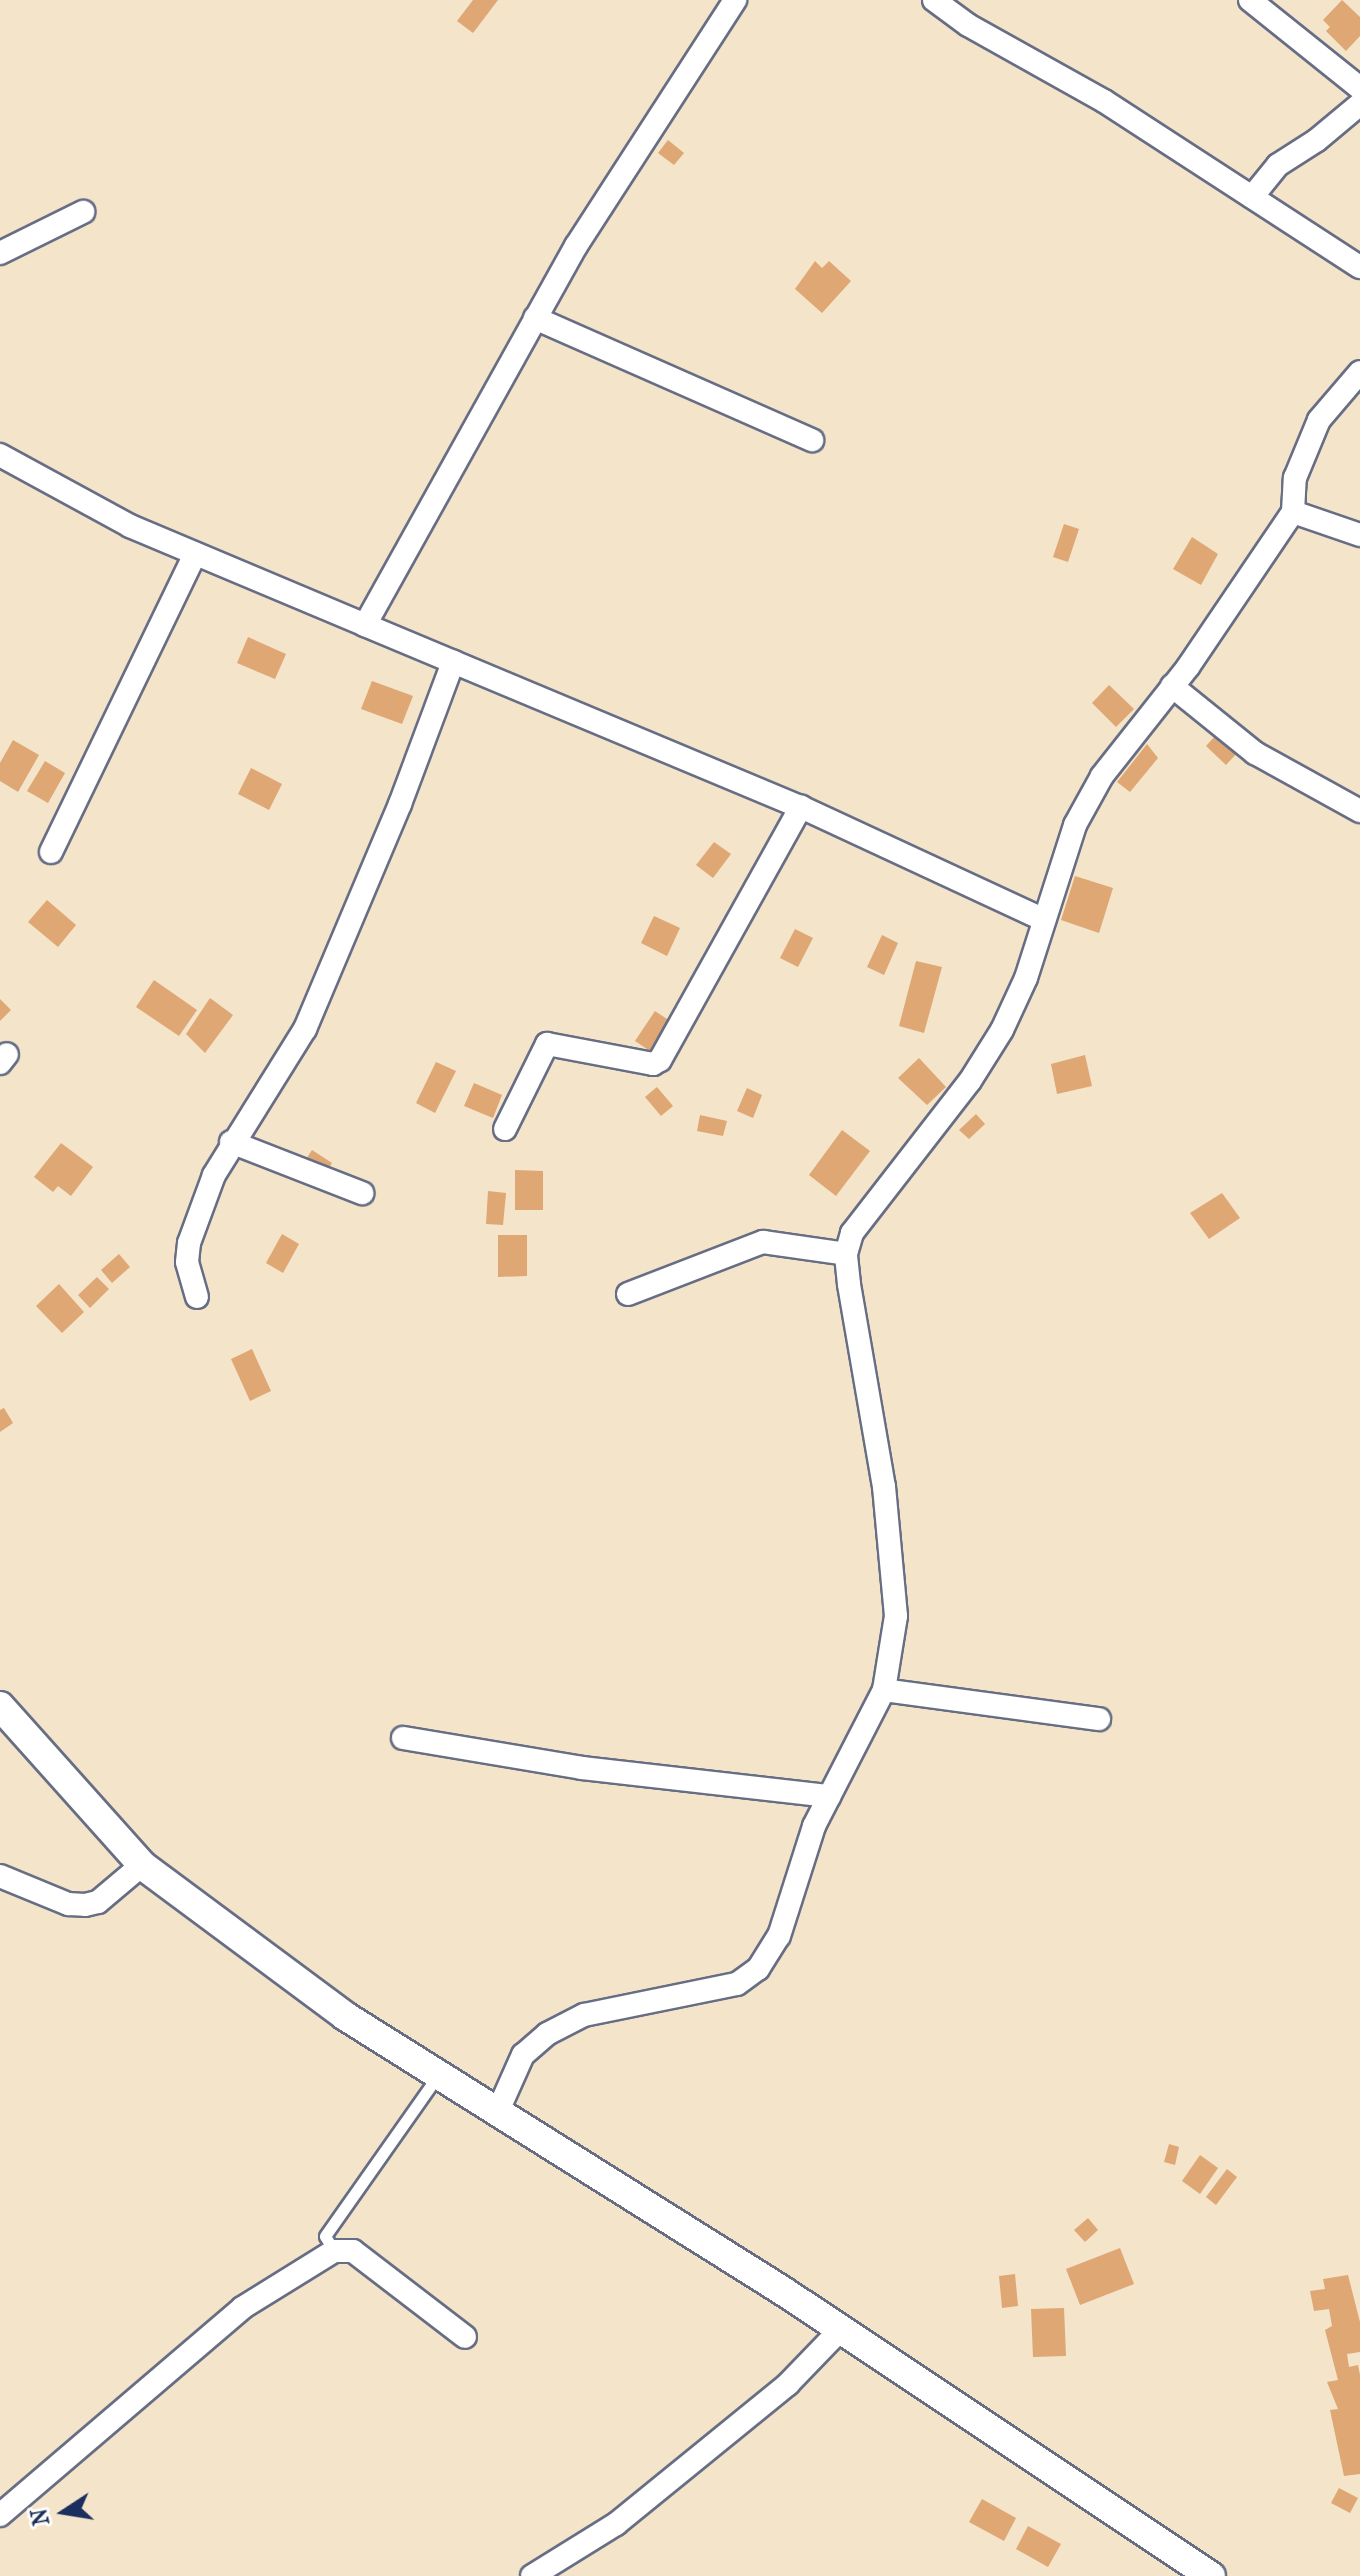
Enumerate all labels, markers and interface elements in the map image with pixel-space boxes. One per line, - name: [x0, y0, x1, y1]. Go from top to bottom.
- north arrow: [24, 2472, 104, 2552]
- text: N: [26, 2506, 55, 2528]

